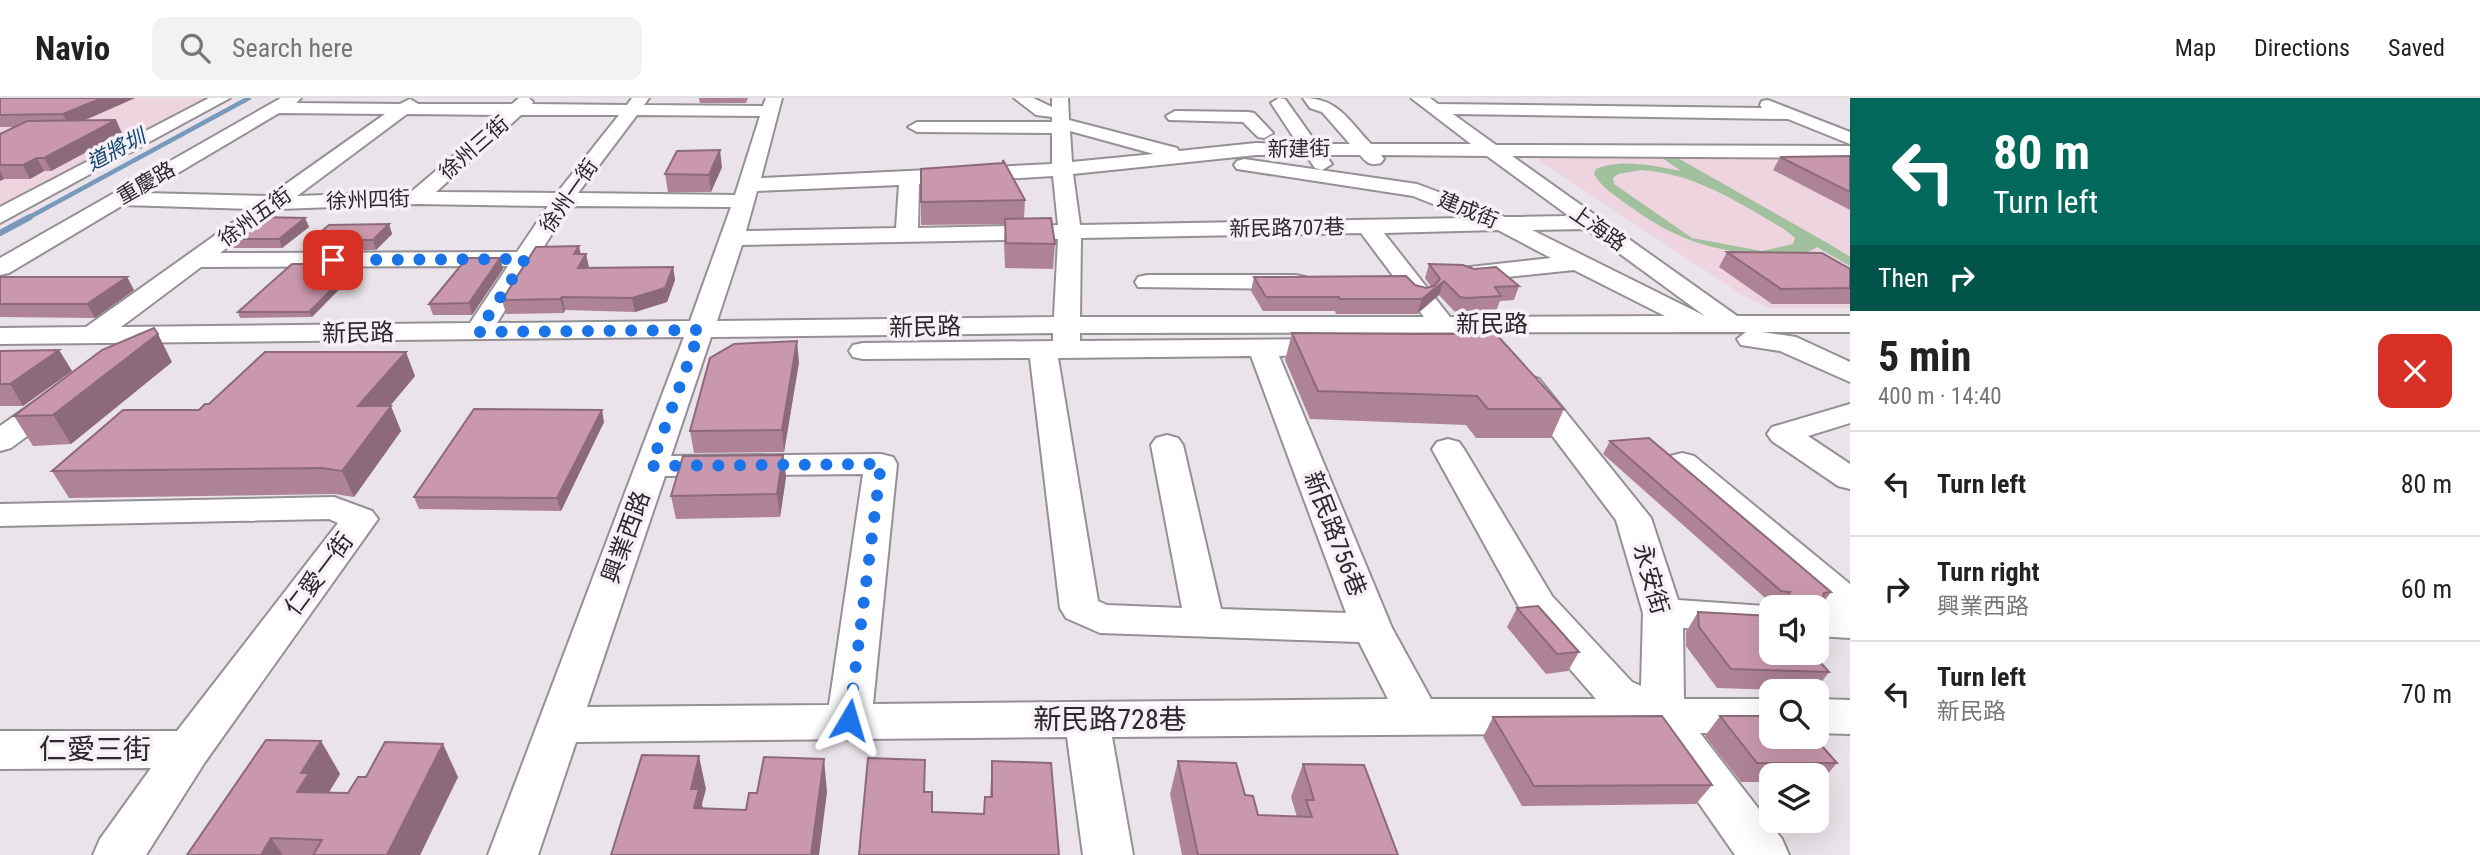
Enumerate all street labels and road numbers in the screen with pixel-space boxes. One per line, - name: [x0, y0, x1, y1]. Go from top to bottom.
- street label: 徐州三街: [434, 111, 514, 185]
- street label: 新建街: [1267, 136, 1331, 162]
- street label: 徐州一街: [535, 155, 603, 237]
- street label: 重慶路: [113, 157, 179, 209]
- street label: 徐州五街: [214, 183, 296, 251]
- street label: 徐州四街: [326, 187, 410, 213]
- street label: 建成街: [1434, 187, 1502, 233]
- street label: 上海路: [1565, 200, 1631, 256]
- street label: 新民路707巷: [1229, 215, 1345, 241]
- street label: 新民路: [1456, 310, 1528, 338]
- street label: 新民路: [889, 312, 961, 342]
- street label: 新民路: [322, 318, 394, 348]
- street label: 新民路756巷: [1298, 468, 1372, 600]
- street label: 興業西路: [596, 487, 656, 587]
- street label: 仁愛一街: [279, 527, 359, 621]
- street label: 永安街: [1628, 541, 1674, 617]
- street label: 新民路728巷: [1033, 703, 1187, 736]
- street label: 仁愛三街: [39, 733, 151, 766]

